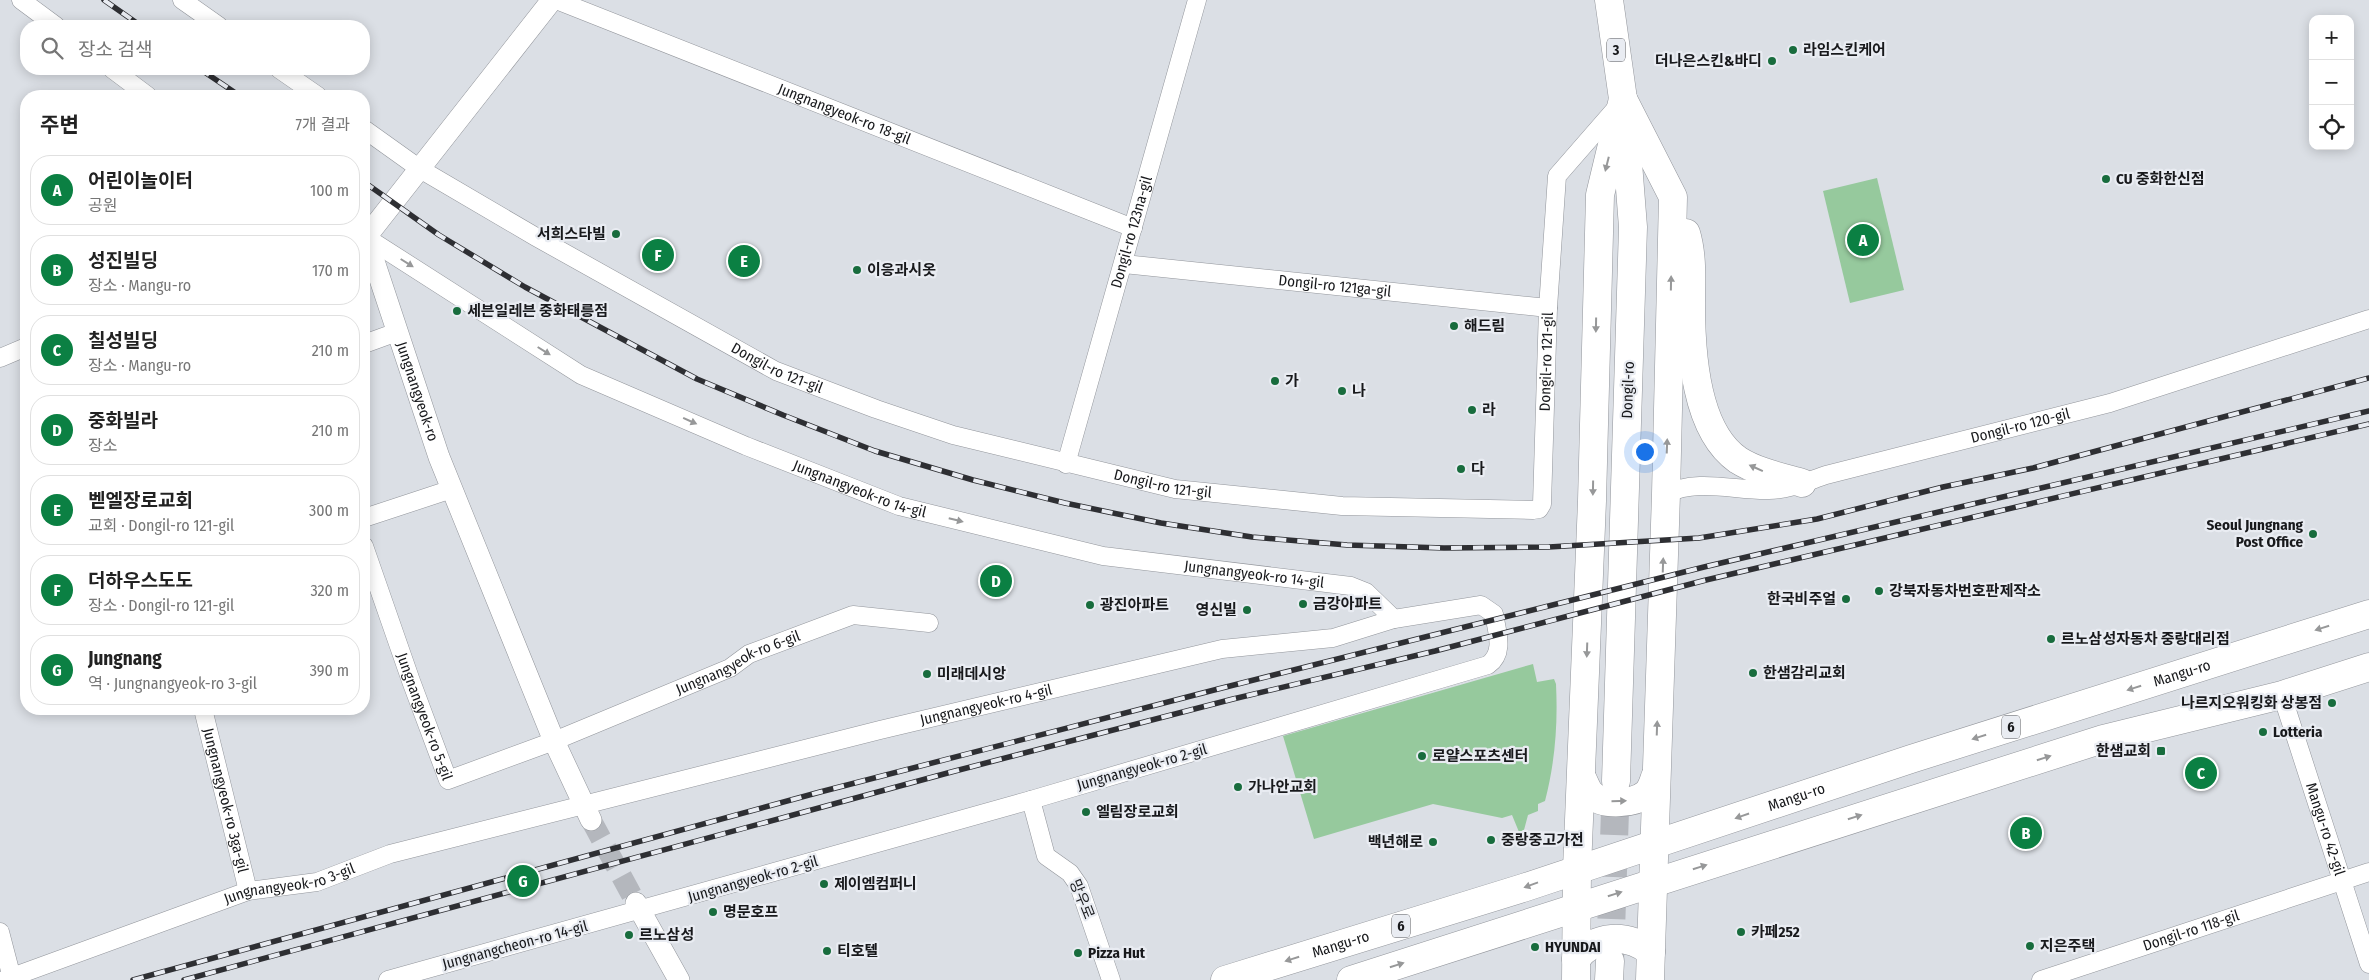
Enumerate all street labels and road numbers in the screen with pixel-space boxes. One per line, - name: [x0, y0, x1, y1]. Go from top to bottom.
- road number: 3: [1607, 38, 1625, 62]
- street label: Jungnangyeok-ro 18-gil: [775, 80, 913, 148]
- street label: Dongil-ro 123na-gil: [1107, 174, 1156, 290]
- street label: Dongil-ro 121ga-gil: [1278, 271, 1392, 301]
- street label: Dongil-ro 121-gil: [1536, 312, 1557, 412]
- street label: Jungnangyeok-ro: [392, 339, 442, 444]
- street label: Dongil-ro 121-gil: [728, 339, 826, 397]
- street label: Dongil-ro: [1618, 361, 1638, 419]
- street label: Dongil-ro 120-gil: [1969, 405, 2072, 447]
- street label: Jungnangyeok-ro 14-gil: [790, 456, 928, 521]
- street label: Dongil-ro 121-gil: [1112, 465, 1213, 502]
- street label: Jungnangyeok-ro 14-gil: [1183, 557, 1325, 592]
- street label: Jungnangyeok-ro 6-gil: [673, 627, 803, 698]
- street label: Jungnangyeok-ro 5-gil: [393, 650, 456, 783]
- street label: Mangu-ro: [2151, 656, 2213, 691]
- street label: Jungnangyeok-ro 4-gil: [918, 681, 1054, 729]
- road number: 6: [2002, 716, 2020, 739]
- street label: Jungnangyeok-ro 3ga-gil: [199, 726, 252, 875]
- street label: Jungnangyeok-ro 2-gil: [1075, 740, 1209, 794]
- street label: Mangu-ro: [1766, 779, 1827, 815]
- street label: Mangu-ro 42-gil: [2302, 780, 2349, 878]
- street label: Jungnangyeok-ro 2-gil: [686, 852, 820, 906]
- street label: Jungnangyeok-ro 3-gil: [221, 859, 358, 908]
- street label: 망우로: [1066, 876, 1098, 922]
- street label: Dongil-ro 118-gil: [2141, 906, 2242, 955]
- road number: 6: [1392, 914, 1410, 938]
- street label: Jungnangcheon-ro 14-gil: [440, 917, 590, 973]
- street label: Mangu-ro: [1310, 927, 1372, 962]

